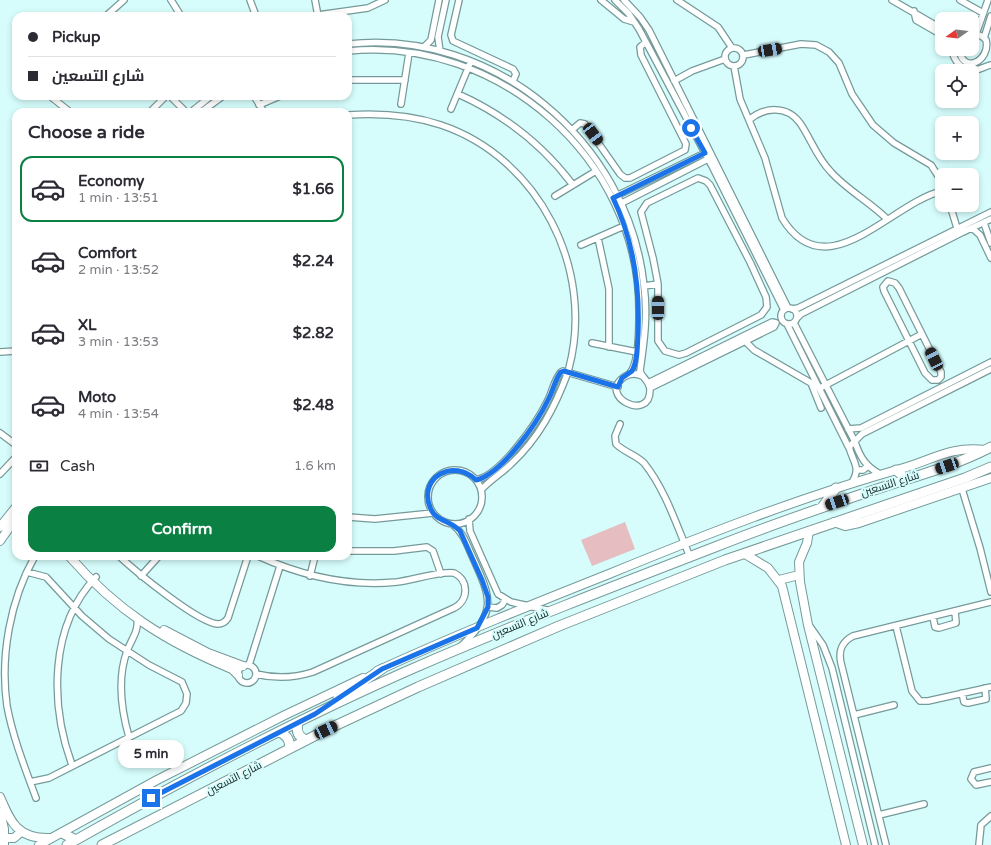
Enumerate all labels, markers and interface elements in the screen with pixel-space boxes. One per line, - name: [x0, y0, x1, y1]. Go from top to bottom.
- north arrow: [935, 12, 979, 56]
- map controls: [935, 12, 979, 212]
- text: Pickup: [52, 28, 100, 46]
- car: [757, 42, 783, 58]
- button: locate: [935, 64, 979, 108]
- text: شارع التسعين: [52, 67, 144, 85]
- button: +: [935, 116, 979, 160]
- route start: [682, 119, 700, 137]
- text: Choose a ride: [28, 121, 145, 143]
- car: [581, 121, 605, 147]
- button: −: [935, 168, 979, 212]
- icon: car: [30, 171, 66, 207]
- text: Economy: [78, 172, 144, 190]
- text: $1.66: [293, 180, 334, 198]
- text: 1 min · 13:51: [78, 190, 159, 206]
- icon: car: [30, 243, 66, 279]
- text: Comfort: [78, 244, 137, 262]
- text: $2.24: [293, 252, 334, 270]
- text: 2 min · 13:52: [78, 262, 159, 278]
- car: [652, 296, 664, 320]
- icon: car: [30, 315, 66, 351]
- text: XL: [78, 316, 97, 334]
- text: $2.82: [293, 324, 334, 342]
- text: 3 min · 13:53: [78, 334, 159, 350]
- car: [923, 346, 945, 372]
- icon: car: [30, 387, 66, 423]
- text: Moto: [78, 388, 116, 406]
- text: $2.48: [293, 396, 334, 414]
- text: 4 min · 13:54: [78, 406, 159, 422]
- icon: cash: [28, 455, 50, 477]
- car: [934, 456, 960, 476]
- text: Cash: [60, 457, 95, 475]
- text: 1.6 km: [294, 458, 336, 474]
- street label: شارع التسعين: [859, 468, 921, 501]
- car: [824, 493, 850, 511]
- button: Confirm: [28, 506, 336, 552]
- street label: شارع التسعين: [489, 606, 551, 643]
- car: [313, 719, 339, 741]
- callout: 5 min: [118, 740, 184, 768]
- text: 5 min: [134, 746, 168, 762]
- street label: شارع التسعين: [204, 758, 264, 798]
- route end: [142, 789, 160, 807]

